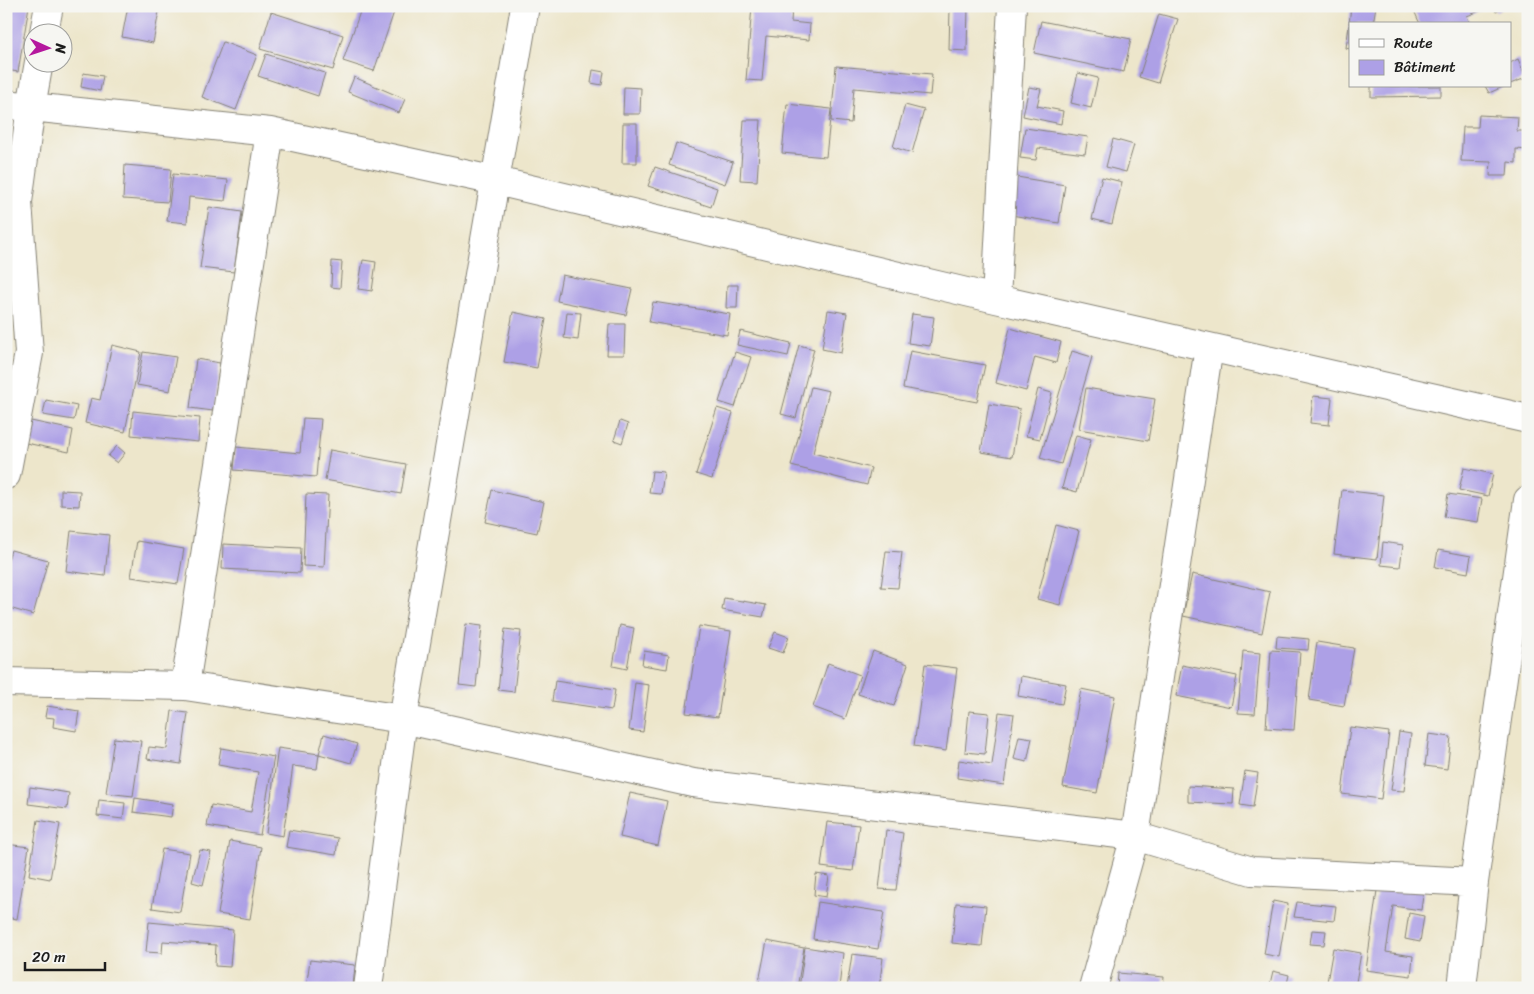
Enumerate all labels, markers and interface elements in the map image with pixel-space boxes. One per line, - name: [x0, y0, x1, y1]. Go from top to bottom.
- north arrow: [22, 22, 72, 72]
- legend: [1349, 22, 1512, 88]
- text: Route: [1394, 30, 1433, 56]
- text: N: [48, 42, 73, 54]
- text: Bâtiment: [1394, 54, 1456, 80]
- scale bar: [25, 939, 105, 971]
- text: 20 m: [32, 944, 66, 970]

